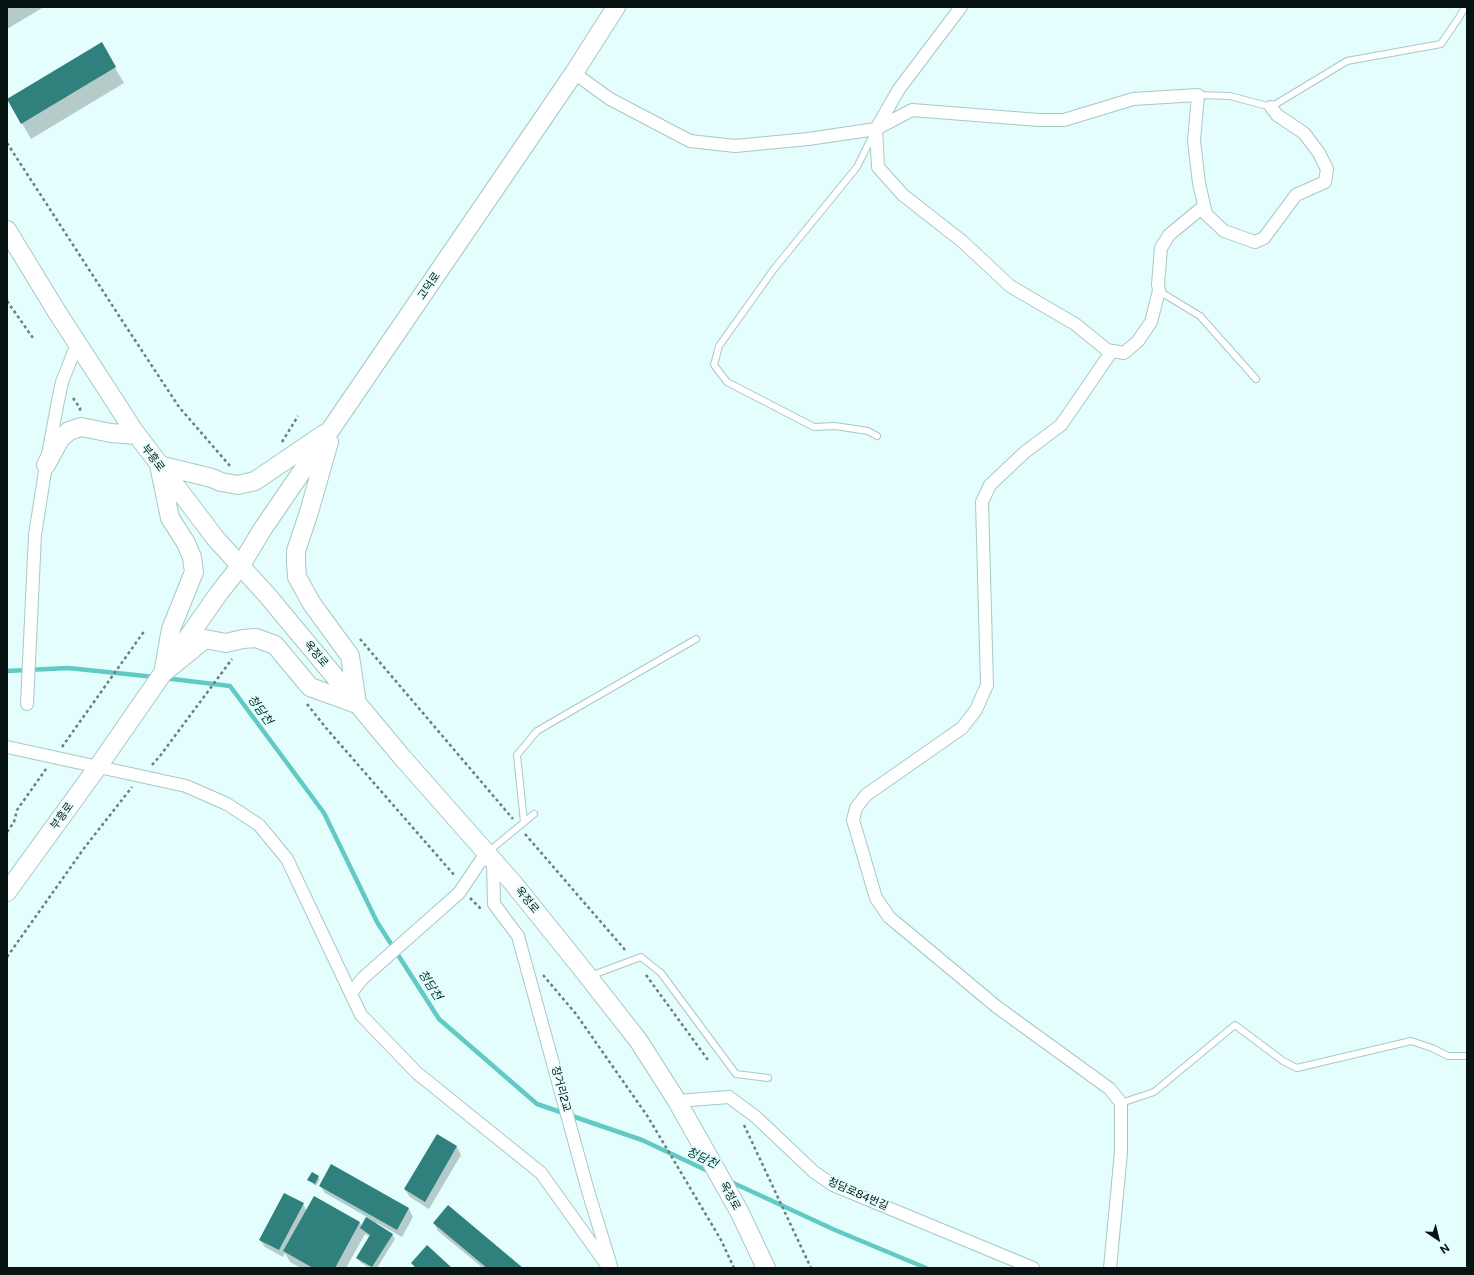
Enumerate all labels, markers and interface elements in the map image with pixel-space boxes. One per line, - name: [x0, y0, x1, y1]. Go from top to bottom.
- street label: 고덕로: [415, 270, 443, 302]
- street label: 부흥로: [139, 442, 167, 474]
- street label: 옥정로: [301, 638, 331, 670]
- water label: 청담천: [244, 692, 276, 728]
- street label: 부흥로: [48, 800, 76, 832]
- street label: 옥정로: [512, 884, 542, 916]
- water label: 청담천: [415, 967, 445, 1003]
- street label: 장거리2교: [549, 1065, 573, 1113]
- water label: 청담천: [684, 1144, 720, 1172]
- street label: 청담로84번길: [826, 1175, 890, 1213]
- street label: 옥정로: [717, 1180, 743, 1212]
- north arrow: [1418, 1219, 1458, 1259]
- text: N: [1438, 1241, 1452, 1256]

